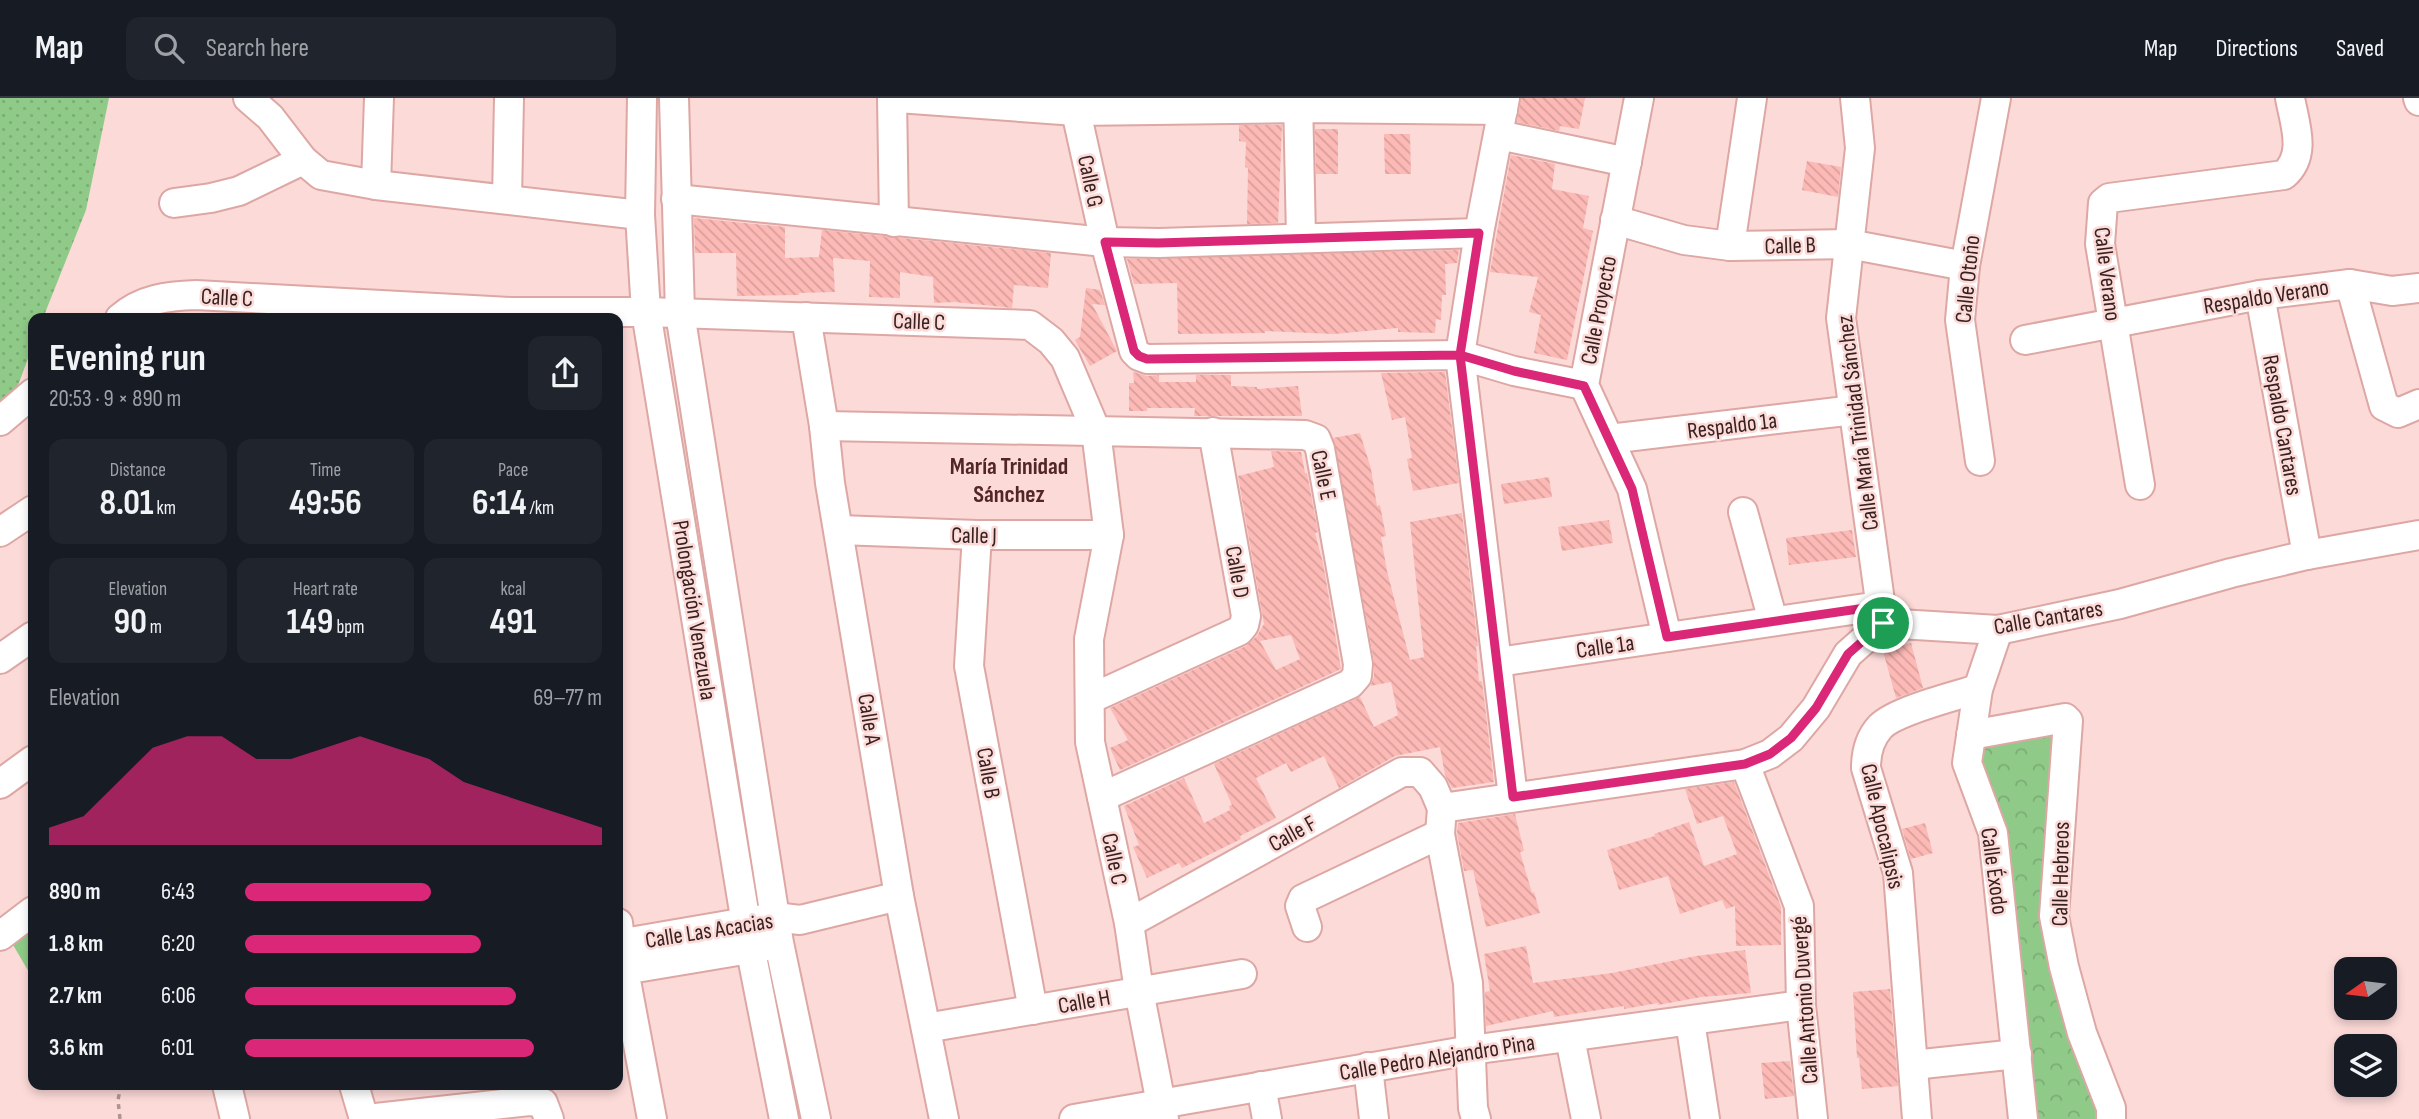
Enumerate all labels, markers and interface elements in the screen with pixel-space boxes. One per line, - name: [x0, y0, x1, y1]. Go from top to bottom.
- search box: [126, 17, 616, 80]
- text: Map: [35, 28, 84, 68]
- icon: search: [150, 29, 188, 67]
- text: Search here: [206, 33, 309, 64]
- text: Map: [2144, 34, 2177, 63]
- text: Directions: [2215, 34, 2298, 63]
- text: Saved: [2336, 34, 2384, 63]
- street label: Calle G: [1071, 153, 1109, 210]
- street label: Calle Verano: [2087, 226, 2127, 323]
- street label: Calle B: [1764, 231, 1816, 261]
- street label: Calle Otoño: [1949, 234, 1987, 324]
- street label: Calle Proyecto: [1575, 254, 1623, 367]
- street label: Respaldo Verano: [2201, 273, 2331, 321]
- street label: Calle C: [200, 283, 254, 313]
- street label: Calle C: [892, 307, 946, 337]
- street label: Calle María Trinidad Sánchez: [1831, 314, 1885, 532]
- text: Evening run: [49, 336, 206, 381]
- button: share: [528, 336, 602, 410]
- street label: Respaldo Cantares: [2256, 353, 2308, 498]
- text: 20:53 · 9 × 890 m: [49, 385, 181, 413]
- street label: Respaldo 1a: [1686, 407, 1779, 445]
- street label: Calle E: [1304, 448, 1342, 503]
- district label: María Trinidad Sánchez: [950, 452, 1068, 509]
- text: Distance: [110, 459, 166, 482]
- text: Time: [310, 459, 341, 482]
- text: Pace: [498, 459, 528, 482]
- text: 8.01: [100, 482, 154, 525]
- text: 49:56: [289, 482, 362, 525]
- text: 6:14: [472, 482, 527, 525]
- text: km: [154, 497, 176, 520]
- text: /km: [527, 497, 554, 520]
- street label: Prolongación Venezuela: [666, 518, 722, 702]
- street label: Calle J: [951, 522, 997, 550]
- street label: Calle D: [1219, 544, 1255, 600]
- text: Elevation: [109, 578, 167, 601]
- text: Heart rate: [293, 578, 358, 601]
- text: kcal: [501, 578, 526, 601]
- pin: [1853, 593, 1913, 653]
- street label: Calle Cantares: [1991, 595, 2105, 641]
- text: 90: [114, 601, 147, 644]
- text: 149: [287, 601, 333, 644]
- text: 491: [490, 601, 536, 644]
- icon: arrive: [1864, 604, 1902, 642]
- text: m: [147, 616, 162, 639]
- text: bpm: [333, 616, 364, 639]
- street label: Calle 1a: [1574, 629, 1636, 665]
- text: Elevation: [49, 684, 120, 712]
- text: 69–77 m: [533, 684, 602, 712]
- street label: Calle A: [851, 692, 887, 747]
- street label: Calle B: [970, 745, 1006, 801]
- street label: Calle Apocalipsis: [1854, 761, 1910, 892]
- street label: Calle F: [1264, 809, 1321, 858]
- street label: Calle Hebreos: [2046, 821, 2076, 927]
- street label: Calle Éxodo: [1974, 826, 2014, 916]
- street label: Calle C: [1095, 831, 1133, 888]
- text: 890 m: [49, 878, 101, 906]
- text: 6:43: [161, 878, 195, 906]
- street label: Calle Las Acacias: [643, 907, 775, 955]
- street label: Calle Antonio Duvergé: [1785, 915, 1825, 1085]
- text: 1.8 km: [49, 930, 103, 958]
- text: 6:20: [161, 930, 195, 958]
- north arrow: [2334, 957, 2398, 1020]
- map controls: [2334, 957, 2397, 1097]
- text: 2.7 km: [49, 982, 102, 1010]
- text: 6:06: [161, 982, 196, 1010]
- street label: Calle H: [1056, 984, 1113, 1020]
- street label: Calle Pedro Alejandro Pina: [1338, 1029, 1537, 1087]
- text: 3.6 km: [49, 1034, 103, 1062]
- text: 6:01: [161, 1034, 194, 1062]
- button: layers: [2334, 1034, 2397, 1097]

